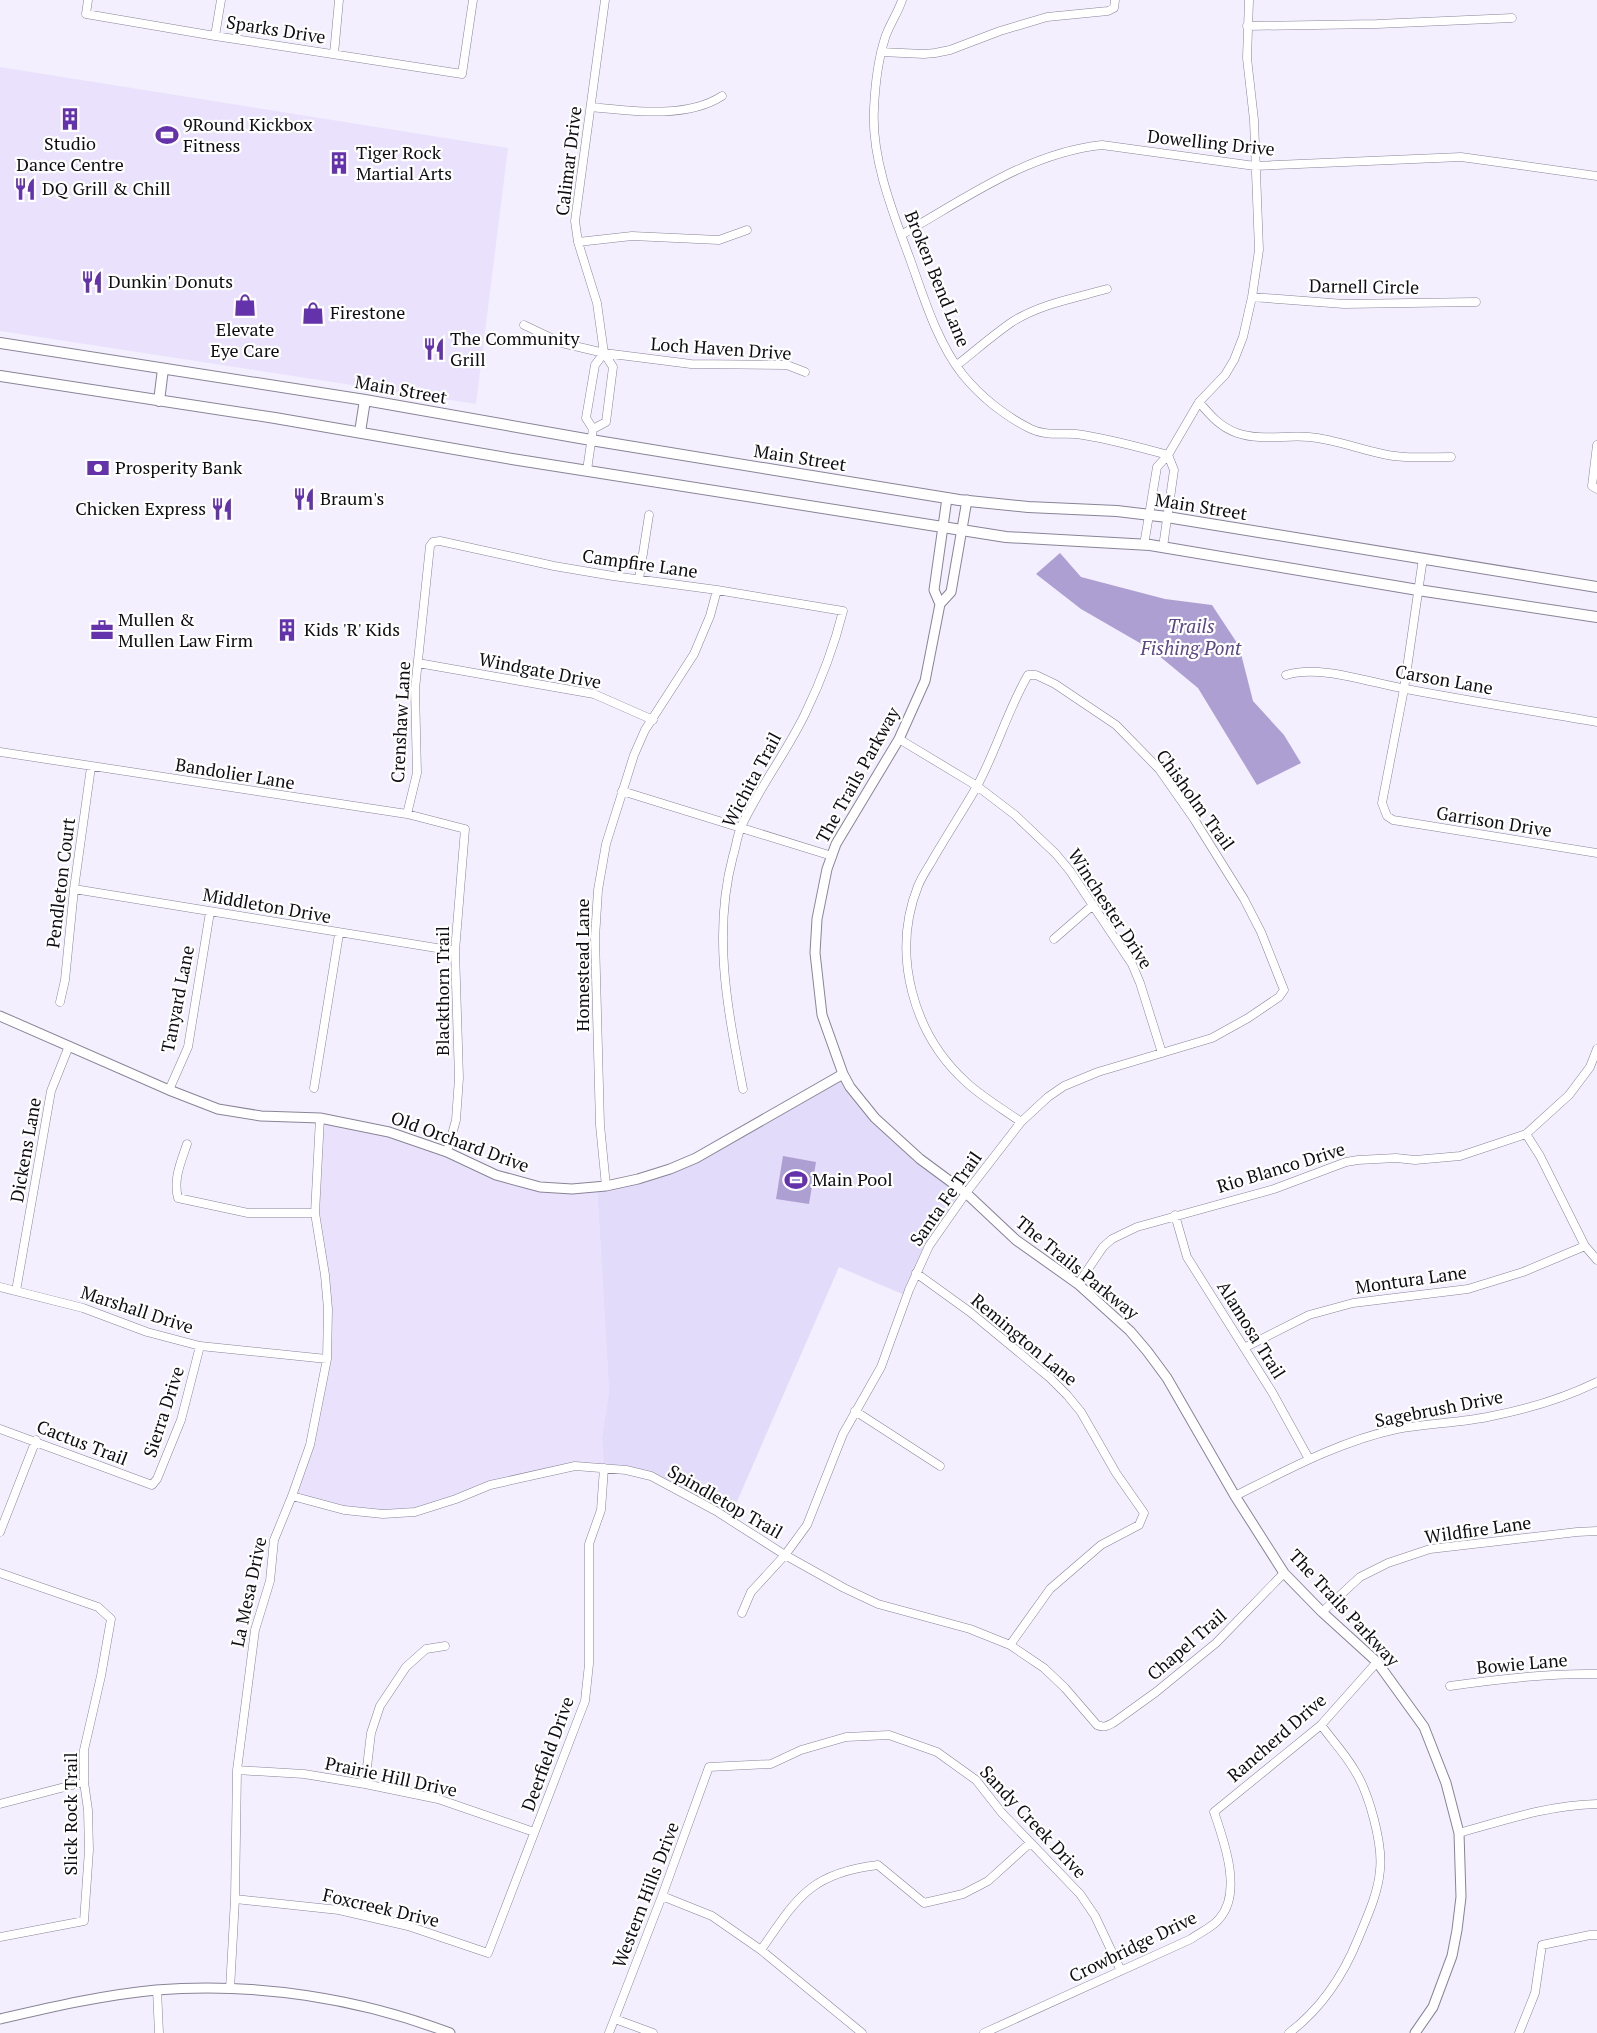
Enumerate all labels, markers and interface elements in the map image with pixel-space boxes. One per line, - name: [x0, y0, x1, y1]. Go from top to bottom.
- street label: Sparks Drive: [225, 9, 328, 49]
- street label: Calimar Drive: [549, 105, 587, 217]
- building icon: Studio Dance Centre: [57, 106, 83, 132]
- place label: 9Round Kickbox Fitness: [183, 112, 313, 157]
- sports icon: 9Round Kickbox Fitness: [154, 122, 180, 148]
- street label: Dowelling Drive: [1146, 123, 1276, 161]
- place label: Studio Dance Centre: [16, 131, 124, 176]
- place label: Tiger Rock Martial Arts: [356, 140, 452, 185]
- building icon: Tiger Rock Martial Arts: [326, 150, 352, 176]
- restaurant icon: DQ Grill & Chill: [12, 176, 38, 202]
- place label: DQ Grill & Chill: [42, 176, 171, 200]
- street label: Broken Bend Lane: [900, 207, 976, 350]
- restaurant icon: Dunkin' Donuts: [79, 269, 105, 295]
- place label: Dunkin' Donuts: [108, 269, 233, 293]
- street label: Darnell Circle: [1309, 273, 1419, 299]
- shop icon: Elevate Eye Care: [232, 292, 258, 318]
- shop icon: Firestone: [300, 300, 326, 326]
- place label: Firestone: [330, 300, 405, 324]
- place label: Elevate Eye Care: [210, 317, 280, 362]
- place label: The Community Grill: [450, 326, 580, 371]
- street label: Loch Haven Drive: [650, 331, 792, 365]
- restaurant icon: The Community Grill: [421, 336, 447, 362]
- street label: Main Street: [353, 369, 449, 409]
- street label: Main Street: [752, 438, 848, 476]
- bank icon: Prosperity Bank: [85, 455, 111, 481]
- place label: Prosperity Bank: [115, 455, 243, 479]
- restaurant icon: Braum's: [291, 486, 317, 512]
- place label: Braum's: [320, 486, 384, 510]
- street label: Main Street: [1153, 487, 1249, 525]
- place label: Chicken Express: [75, 496, 206, 520]
- restaurant icon: Chicken Express: [209, 496, 235, 522]
- street label: Campfire Lane: [581, 543, 699, 583]
- place label: Mullen & Mullen Law Firm: [118, 607, 253, 652]
- water label: Trails Fishing Pont: [1140, 613, 1242, 660]
- office icon: Mullen & Mullen Law Firm: [89, 617, 115, 643]
- building icon: Kids 'R' Kids: [274, 617, 300, 643]
- place label: Kids 'R' Kids: [304, 617, 400, 641]
- street label: Windgate Drive: [477, 646, 604, 694]
- street label: Carson Lane: [1393, 659, 1495, 699]
- street label: Crenshaw Lane: [385, 660, 415, 783]
- street label: The Trails Parkway: [810, 701, 905, 847]
- street label: Wichita Trail: [716, 728, 786, 831]
- street label: Chisholm Trail: [1151, 744, 1240, 854]
- street label: Bandolier Lane: [174, 752, 297, 794]
- street label: Garrison Drive: [1435, 800, 1554, 842]
- street label: Pendleton Court: [40, 816, 80, 949]
- street label: Winchester Drive: [1063, 844, 1159, 973]
- street label: Middleton Drive: [201, 882, 333, 928]
- street label: Homestead Lane: [570, 898, 594, 1032]
- street label: Blackthorn Trail: [430, 926, 454, 1056]
- street label: Tanyard Lane: [155, 943, 199, 1054]
- street label: Dickens Lane: [4, 1095, 46, 1204]
- street label: Old Orchard Drive: [388, 1105, 533, 1177]
- street label: Rio Blanco Drive: [1214, 1136, 1348, 1198]
- street label: Santa Fe Trail: [904, 1146, 987, 1250]
- sports icon: Main Pool: [783, 1167, 809, 1193]
- place label: Main Pool: [812, 1167, 893, 1191]
- street label: The Trails Parkway: [1011, 1210, 1145, 1325]
- street label: Montura Lane: [1354, 1259, 1468, 1299]
- street label: Alamosa Trail: [1212, 1276, 1291, 1383]
- street label: Marshall Drive: [78, 1280, 197, 1339]
- street label: Remington Lane: [966, 1288, 1083, 1391]
- street label: Sierra Drive: [137, 1363, 189, 1460]
- street label: Sagebrush Drive: [1373, 1384, 1505, 1432]
- street label: Cactus Trail: [33, 1414, 131, 1470]
- street label: Spindletop Trail: [664, 1458, 787, 1544]
- street label: Wildfire Lane: [1423, 1510, 1533, 1548]
- street label: La Mesa Drive: [225, 1534, 271, 1649]
- street label: The Trails Parkway: [1284, 1544, 1406, 1672]
- street label: Chapel Trail: [1142, 1603, 1231, 1685]
- street label: Bowie Lane: [1475, 1647, 1569, 1679]
- street label: Rancherd Drive: [1222, 1688, 1331, 1787]
- street label: Deerfield Drive: [515, 1693, 579, 1814]
- street label: Prairie Hill Drive: [323, 1750, 460, 1802]
- street label: Slick Rock Trail: [58, 1752, 82, 1876]
- street label: Sandy Creek Drive: [975, 1760, 1092, 1883]
- street label: Western Hills Drive: [606, 1818, 684, 1971]
- street label: Foxcreek Drive: [321, 1882, 442, 1932]
- street label: Crowbridge Drive: [1065, 1905, 1200, 1987]

